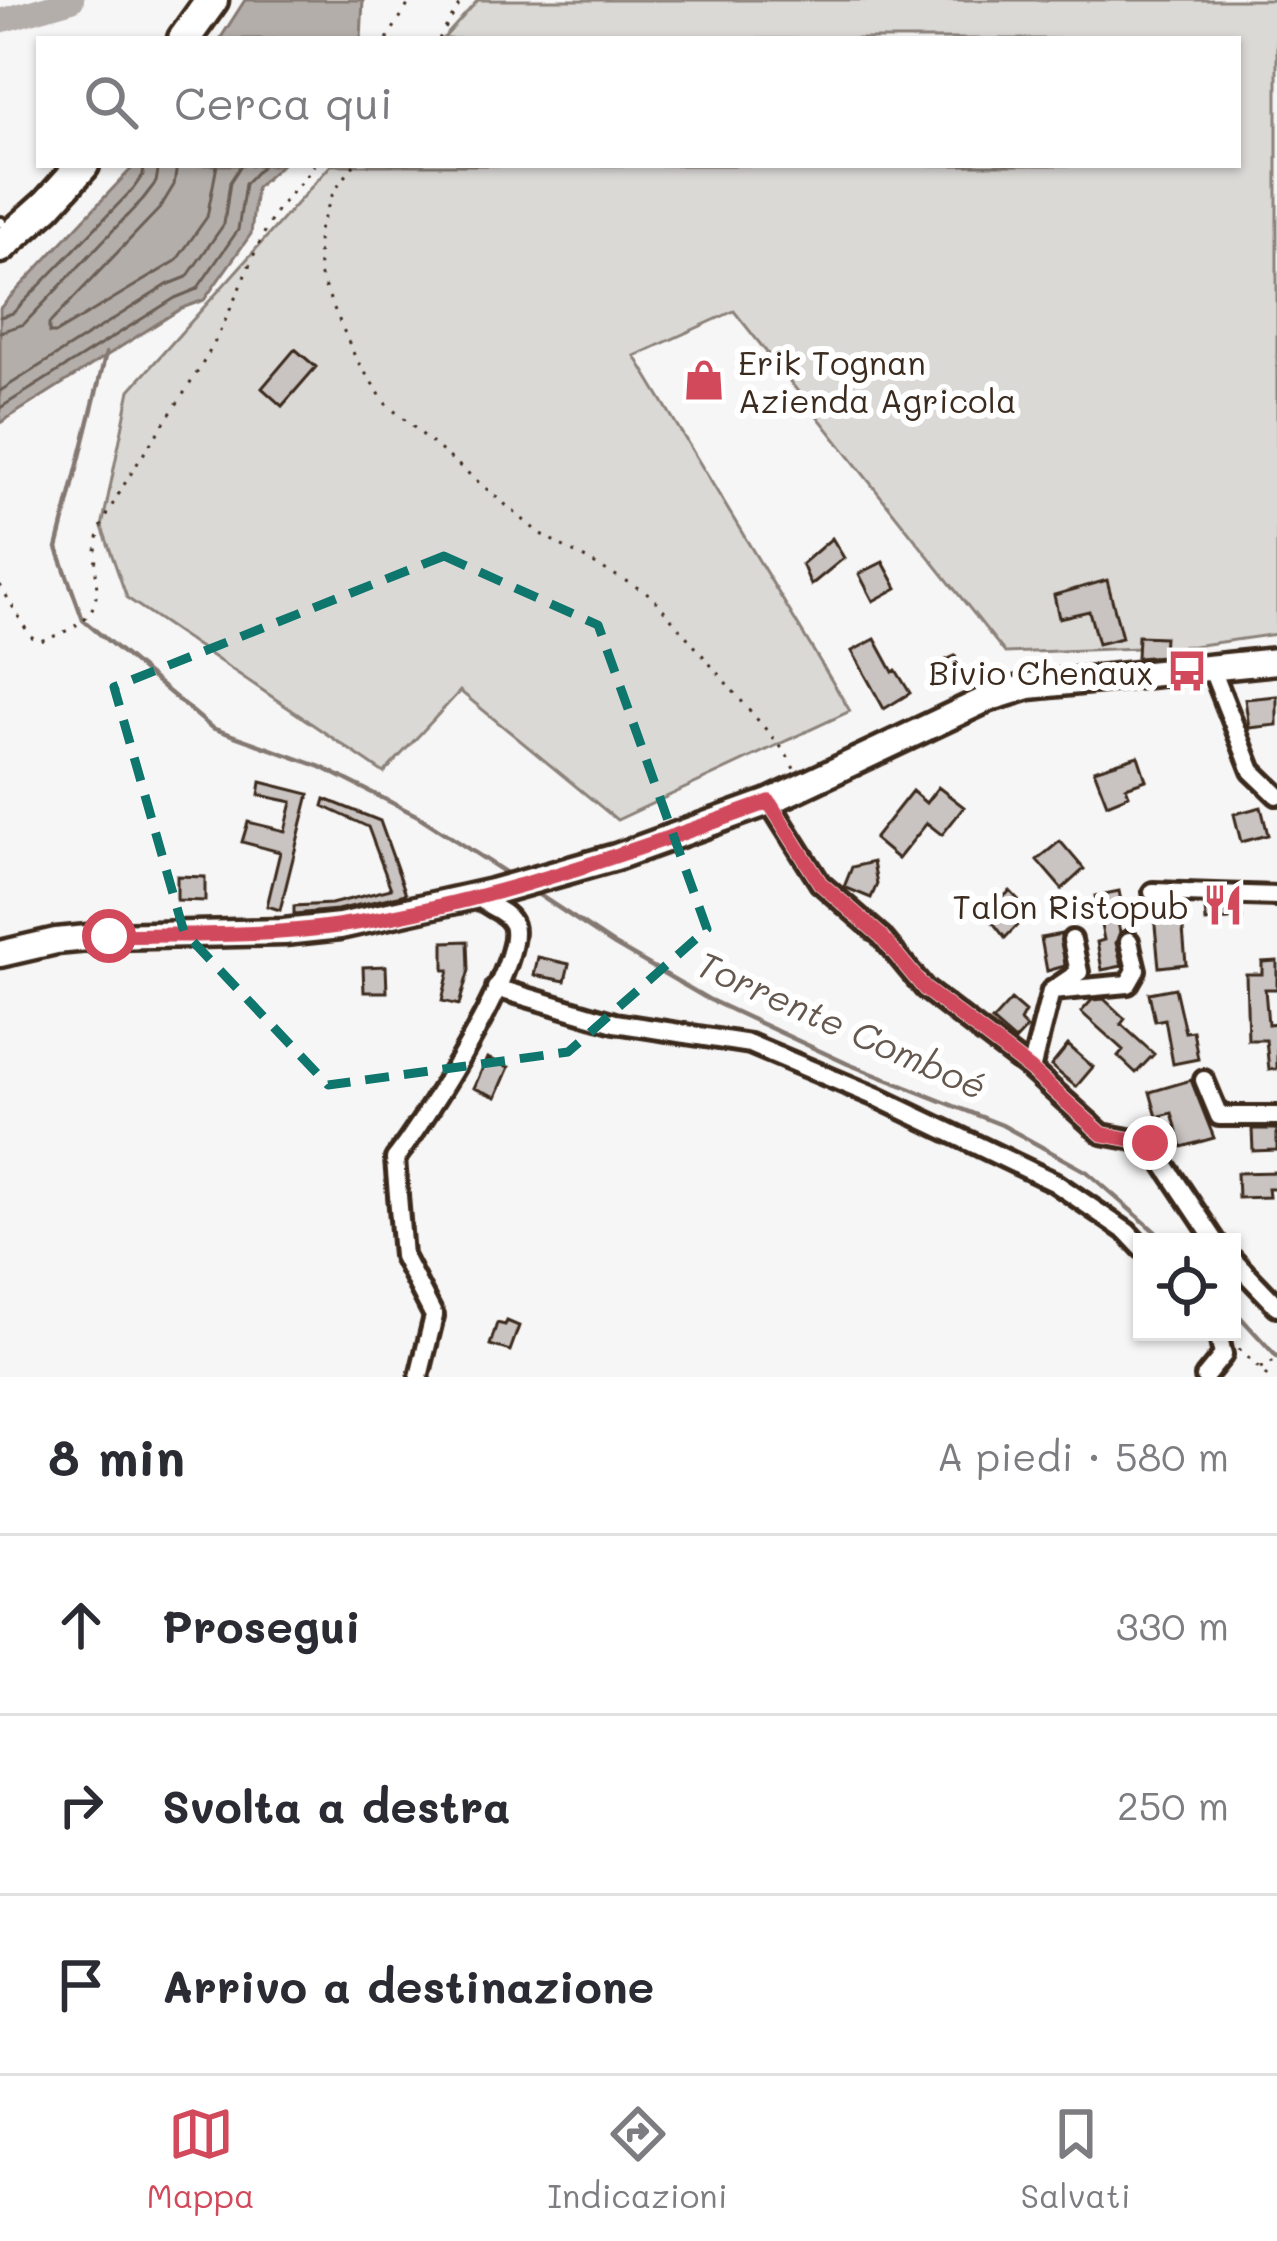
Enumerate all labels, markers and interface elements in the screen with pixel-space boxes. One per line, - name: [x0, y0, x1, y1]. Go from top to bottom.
- search box: [36, 36, 1241, 168]
- icon: search: [78, 69, 144, 135]
- text: Cerca qui: [174, 73, 393, 131]
- place label: Erik Tognan Azienda Agricola: [738, 340, 1017, 421]
- shop icon: Erik Tognan Azienda Agricola: [681, 357, 727, 403]
- bus stop icon: Bivio Chenaux: [1164, 648, 1210, 694]
- place label: Bivio Chenaux: [928, 650, 1153, 693]
- restaurant icon: Talon Ristopub: [1200, 882, 1246, 928]
- place label: Talon Ristopub: [953, 884, 1189, 927]
- route start: [82, 909, 136, 963]
- water label: Torrente Comboé: [690, 939, 994, 1109]
- route end: [1123, 1116, 1177, 1170]
- map controls: [1133, 1233, 1241, 1341]
- button: locate: [1133, 1233, 1241, 1341]
- text: 8 min: [48, 1422, 185, 1489]
- text: A piedi · 580 m: [937, 1430, 1229, 1481]
- icon: ahead: [48, 1592, 114, 1658]
- text: Prosegui: [162, 1596, 361, 1654]
- text: 330 m: [1116, 1599, 1229, 1650]
- icon: right: [48, 1772, 114, 1838]
- text: Svolta a destra: [162, 1776, 511, 1834]
- text: 250 m: [1117, 1779, 1229, 1830]
- icon: arrive: [48, 1952, 114, 2018]
- text: Arrivo a destinazione: [162, 1956, 654, 2014]
- tab: Mappa: [146, 2101, 255, 2216]
- tab: Indicazioni: [547, 2101, 728, 2216]
- tab: Salvati: [1020, 2101, 1131, 2216]

